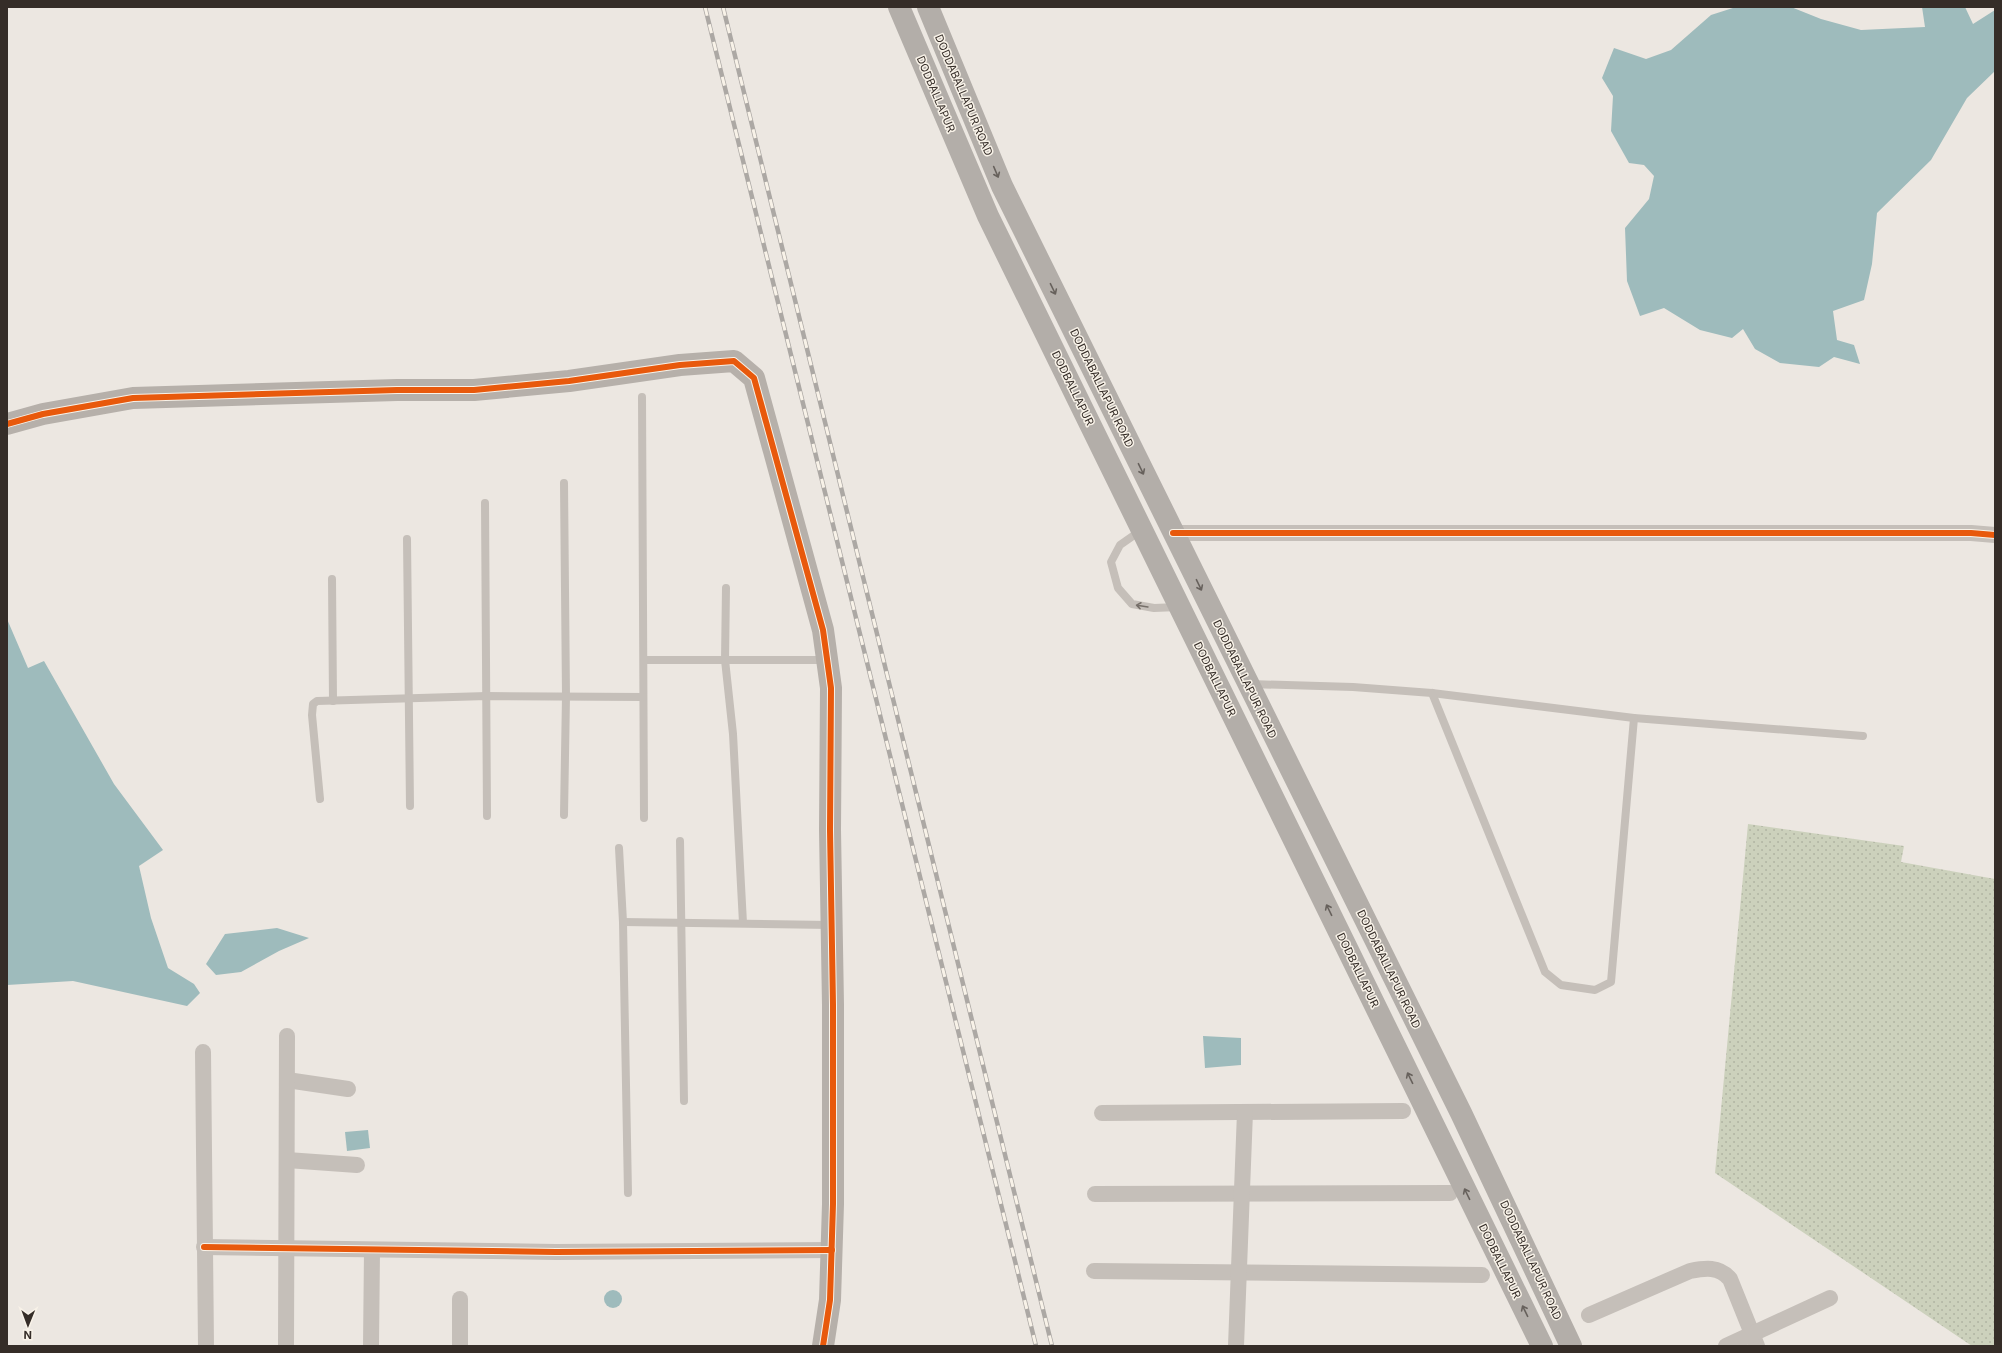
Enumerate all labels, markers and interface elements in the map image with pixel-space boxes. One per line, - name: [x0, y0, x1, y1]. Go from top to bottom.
- street label: DODDABALLAPUR ROAD: [932, 32, 996, 158]
- street label: DODBALLAPUR: [914, 54, 958, 134]
- one-way arrow: [993, 166, 1001, 178]
- one-way arrow: [1050, 283, 1057, 295]
- street label: DODDABALLAPUR ROAD: [1067, 326, 1137, 450]
- street label: DODBALLAPUR: [1049, 348, 1097, 428]
- one-way arrow: [1138, 462, 1145, 474]
- one-way arrow: [1196, 579, 1203, 591]
- one-way arrow: [1135, 602, 1148, 610]
- street label: DODDABALLAPUR ROAD: [1210, 617, 1280, 741]
- street label: DODBALLAPUR: [1191, 639, 1239, 719]
- one-way arrow: [1324, 905, 1332, 917]
- street label: DODDABALLAPUR ROAD: [1354, 907, 1424, 1031]
- street label: DODBALLAPUR: [1334, 930, 1382, 1010]
- one-way arrow: [1406, 1072, 1413, 1084]
- one-way arrow: [1463, 1189, 1471, 1201]
- street label: DODDABALLAPUR ROAD: [1497, 1198, 1565, 1322]
- street label: DODBALLAPUR: [1476, 1221, 1524, 1301]
- north arrow: [8, 1305, 48, 1345]
- one-way arrow: [1521, 1305, 1528, 1317]
- text: N: [24, 1328, 32, 1342]

